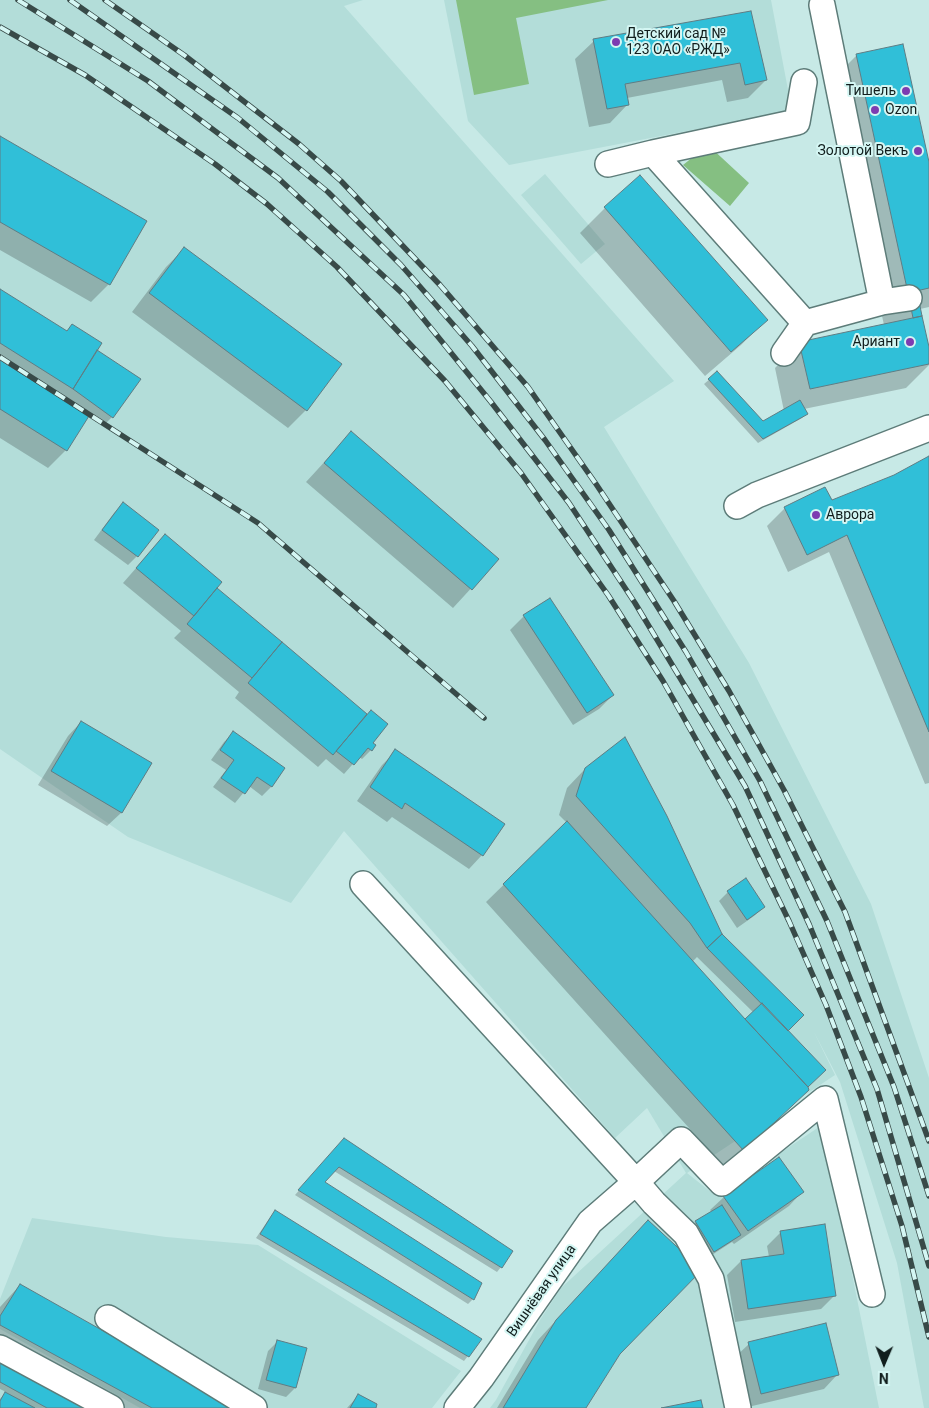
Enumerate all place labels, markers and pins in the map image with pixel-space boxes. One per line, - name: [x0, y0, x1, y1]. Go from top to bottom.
- place label: Детский сад № 123 ОАО «РЖД»: [626, 26, 730, 58]
- marker: Детский сад № 123 ОАО «РЖД»: [610, 36, 622, 48]
- place label: Тишель: [846, 83, 896, 99]
- marker: Тишель: [900, 85, 912, 97]
- place label: Ozon: [885, 102, 917, 118]
- marker: Ozon: [869, 104, 881, 116]
- place label: Золотой Векъ: [817, 143, 908, 159]
- marker: Золотой Векъ: [912, 145, 924, 157]
- place label: Ариант: [853, 334, 900, 350]
- marker: Ариант: [904, 336, 916, 348]
- place label: Аврора: [826, 507, 874, 523]
- marker: Аврора: [810, 509, 822, 521]

